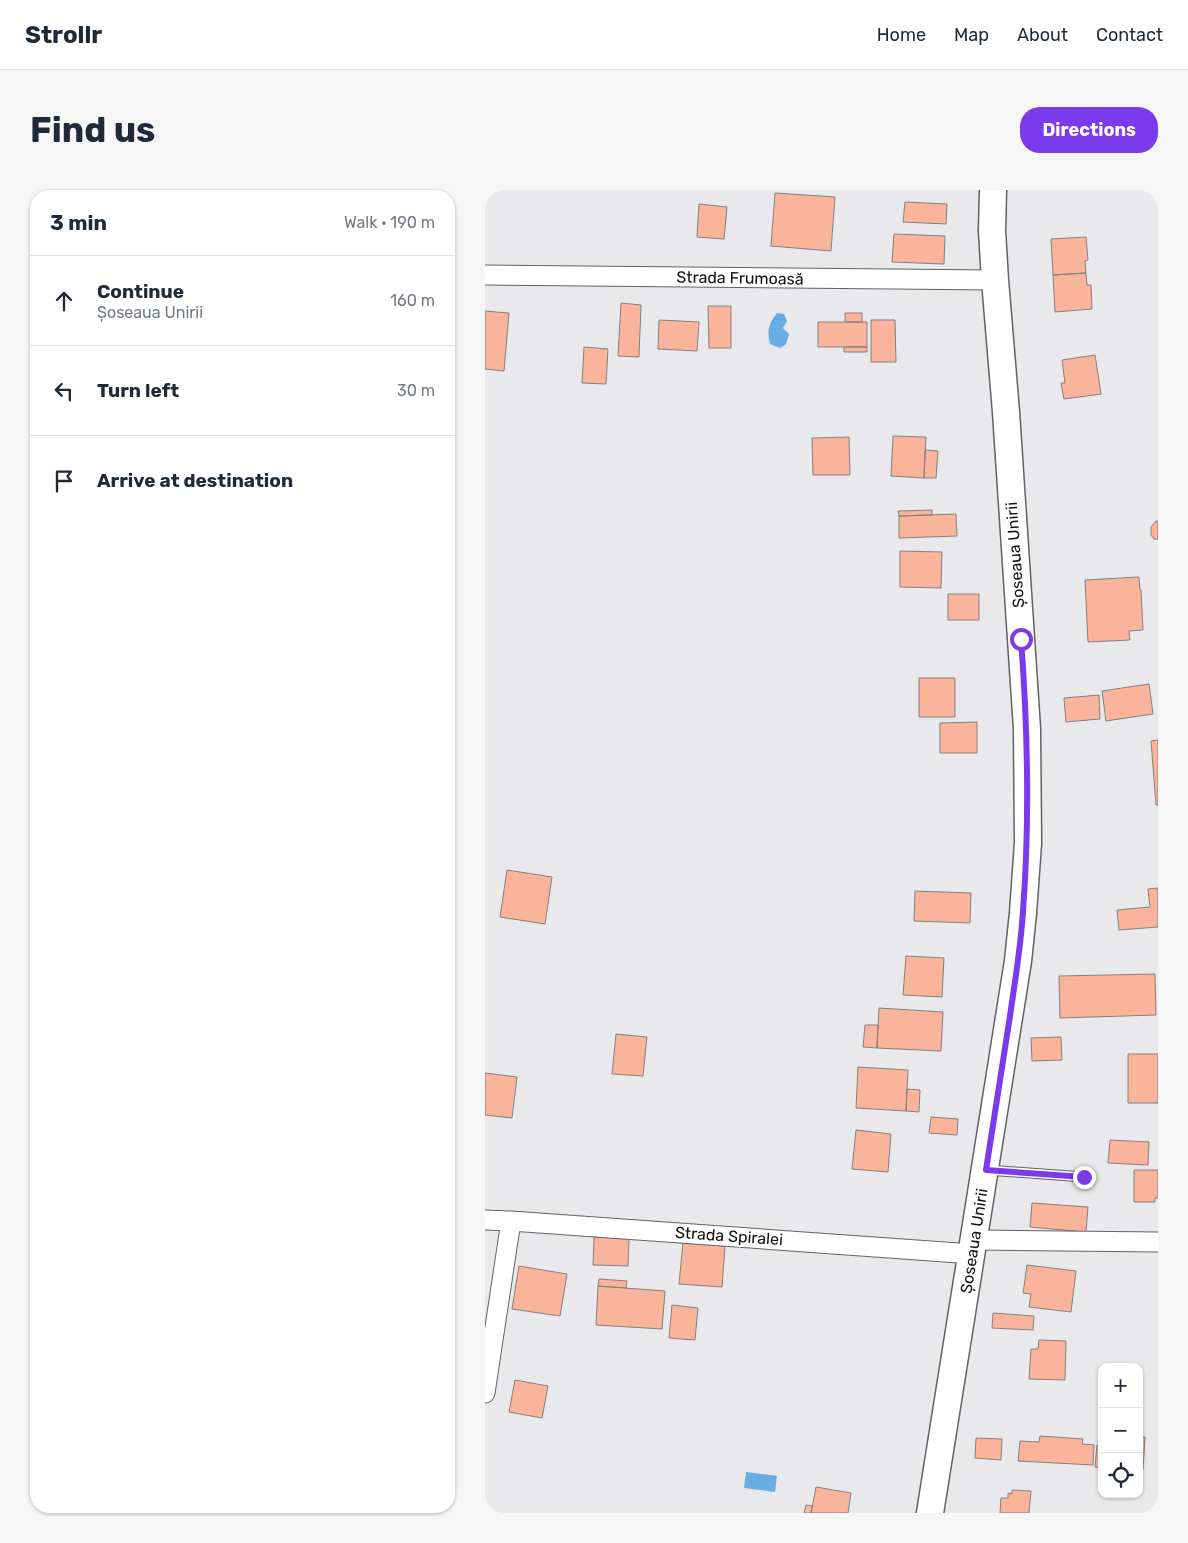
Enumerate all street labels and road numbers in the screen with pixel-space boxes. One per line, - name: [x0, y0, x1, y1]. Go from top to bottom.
- street label: Strada Frumoasă: [676, 267, 804, 289]
- street label: Șoseaua Unirii: [1002, 501, 1028, 609]
- street label: Șoseaua Unirii: [956, 1187, 992, 1295]
- street label: Strada Spiralei: [674, 1223, 784, 1249]

